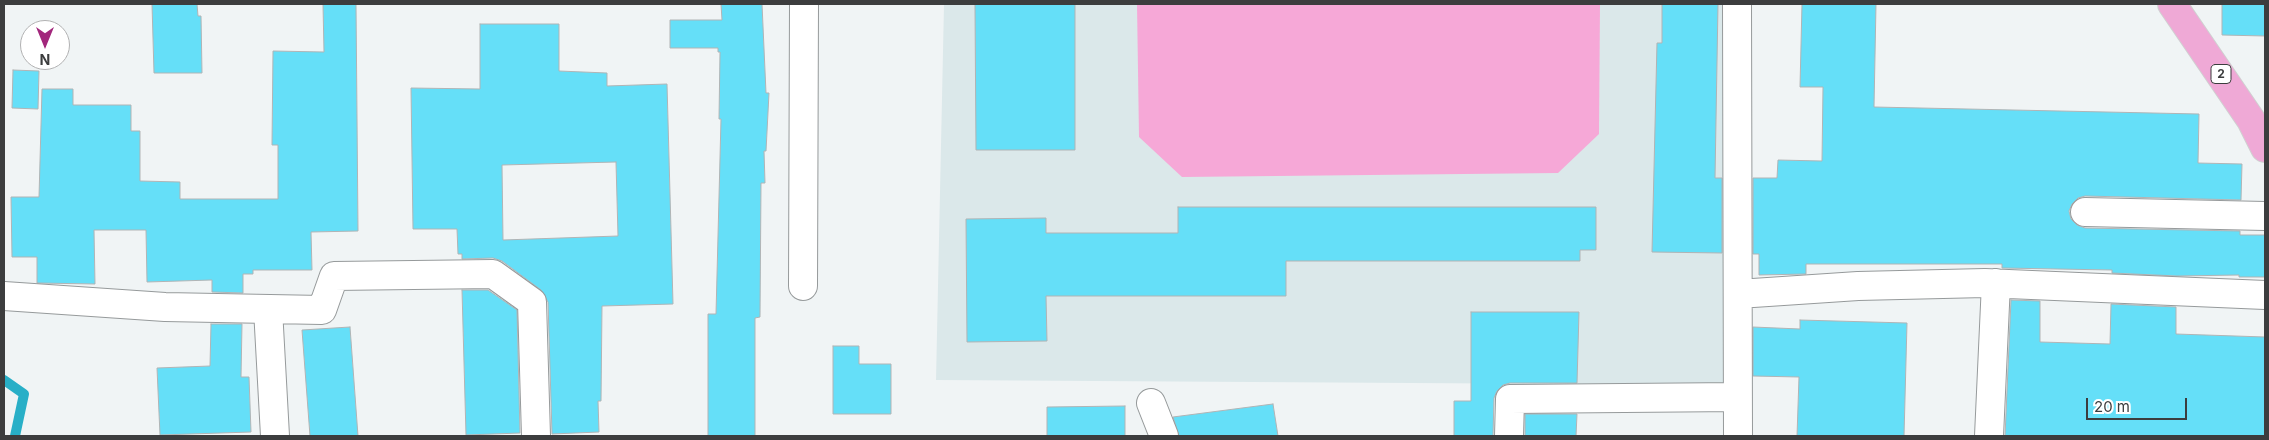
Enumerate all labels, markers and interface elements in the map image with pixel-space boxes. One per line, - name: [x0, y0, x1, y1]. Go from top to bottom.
- north arrow: [20, 20, 70, 70]
- text: N: [40, 51, 50, 68]
- road number: 2: [2211, 64, 2231, 84]
- scale bar: [2089, 388, 2190, 420]
- text: 20 m: [2094, 397, 2130, 416]

